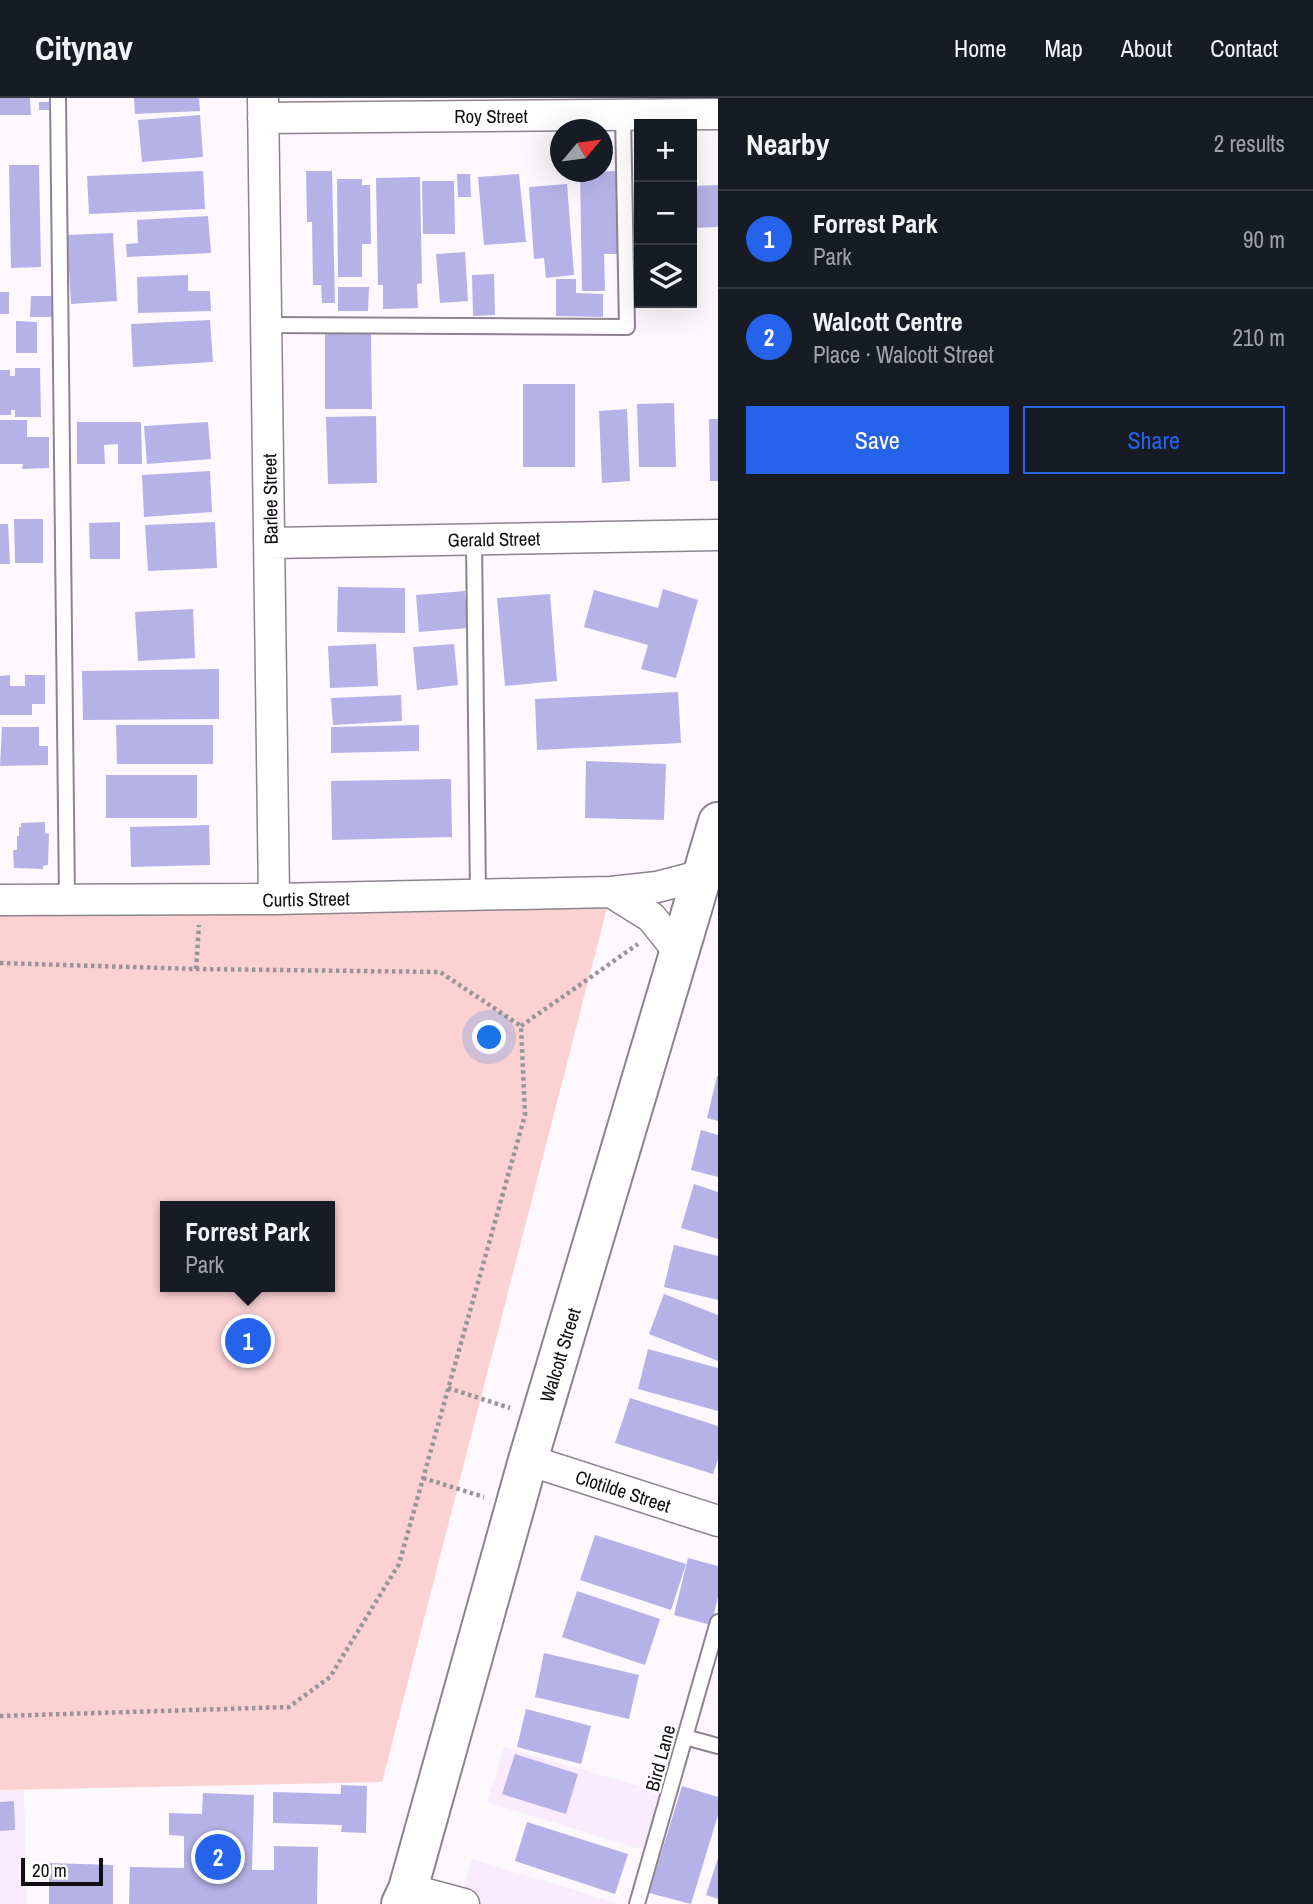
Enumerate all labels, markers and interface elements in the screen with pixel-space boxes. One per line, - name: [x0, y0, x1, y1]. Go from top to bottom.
- text: Citynav: [35, 26, 133, 70]
- text: Home: [954, 32, 1006, 64]
- text: Map: [1044, 32, 1083, 64]
- text: About: [1121, 32, 1172, 64]
- text: Contact: [1210, 32, 1278, 64]
- street label: Roy Street: [454, 103, 528, 129]
- north arrow: [550, 119, 613, 182]
- map controls: [634, 119, 697, 308]
- button: +: [634, 119, 697, 182]
- text: Nearby: [746, 124, 829, 164]
- text: 2 results: [1214, 128, 1285, 159]
- button: −: [634, 182, 697, 245]
- text: Forrest Park: [813, 206, 938, 241]
- text: 1: [764, 224, 774, 255]
- text: 90 m: [1243, 224, 1285, 255]
- text: Park: [813, 241, 852, 272]
- button: layers: [634, 245, 697, 308]
- text: Walcott Centre: [813, 304, 963, 339]
- text: 2: [764, 322, 774, 353]
- text: 210 m: [1233, 322, 1285, 353]
- text: Place · Walcott Street: [813, 339, 994, 370]
- button: Save: [746, 406, 1009, 474]
- button: Share: [1023, 406, 1285, 474]
- street label: Barlee Street: [256, 453, 284, 545]
- street label: Gerald Street: [447, 525, 541, 553]
- street label: Curtis Street: [262, 885, 351, 913]
- your location: [472, 1020, 506, 1054]
- popup: [160, 1201, 335, 1292]
- text: Forrest Park: [185, 1214, 310, 1249]
- text: Park: [185, 1249, 224, 1280]
- street label: Walcott Street: [533, 1304, 587, 1405]
- pin: 1: [225, 1315, 271, 1367]
- street label: Clotilde Street: [572, 1463, 675, 1519]
- street label: Bird Lane: [639, 1722, 681, 1794]
- pin: 2: [195, 1831, 241, 1883]
- scale bar: [21, 1855, 103, 1887]
- text: 20 m: [32, 1857, 67, 1883]

